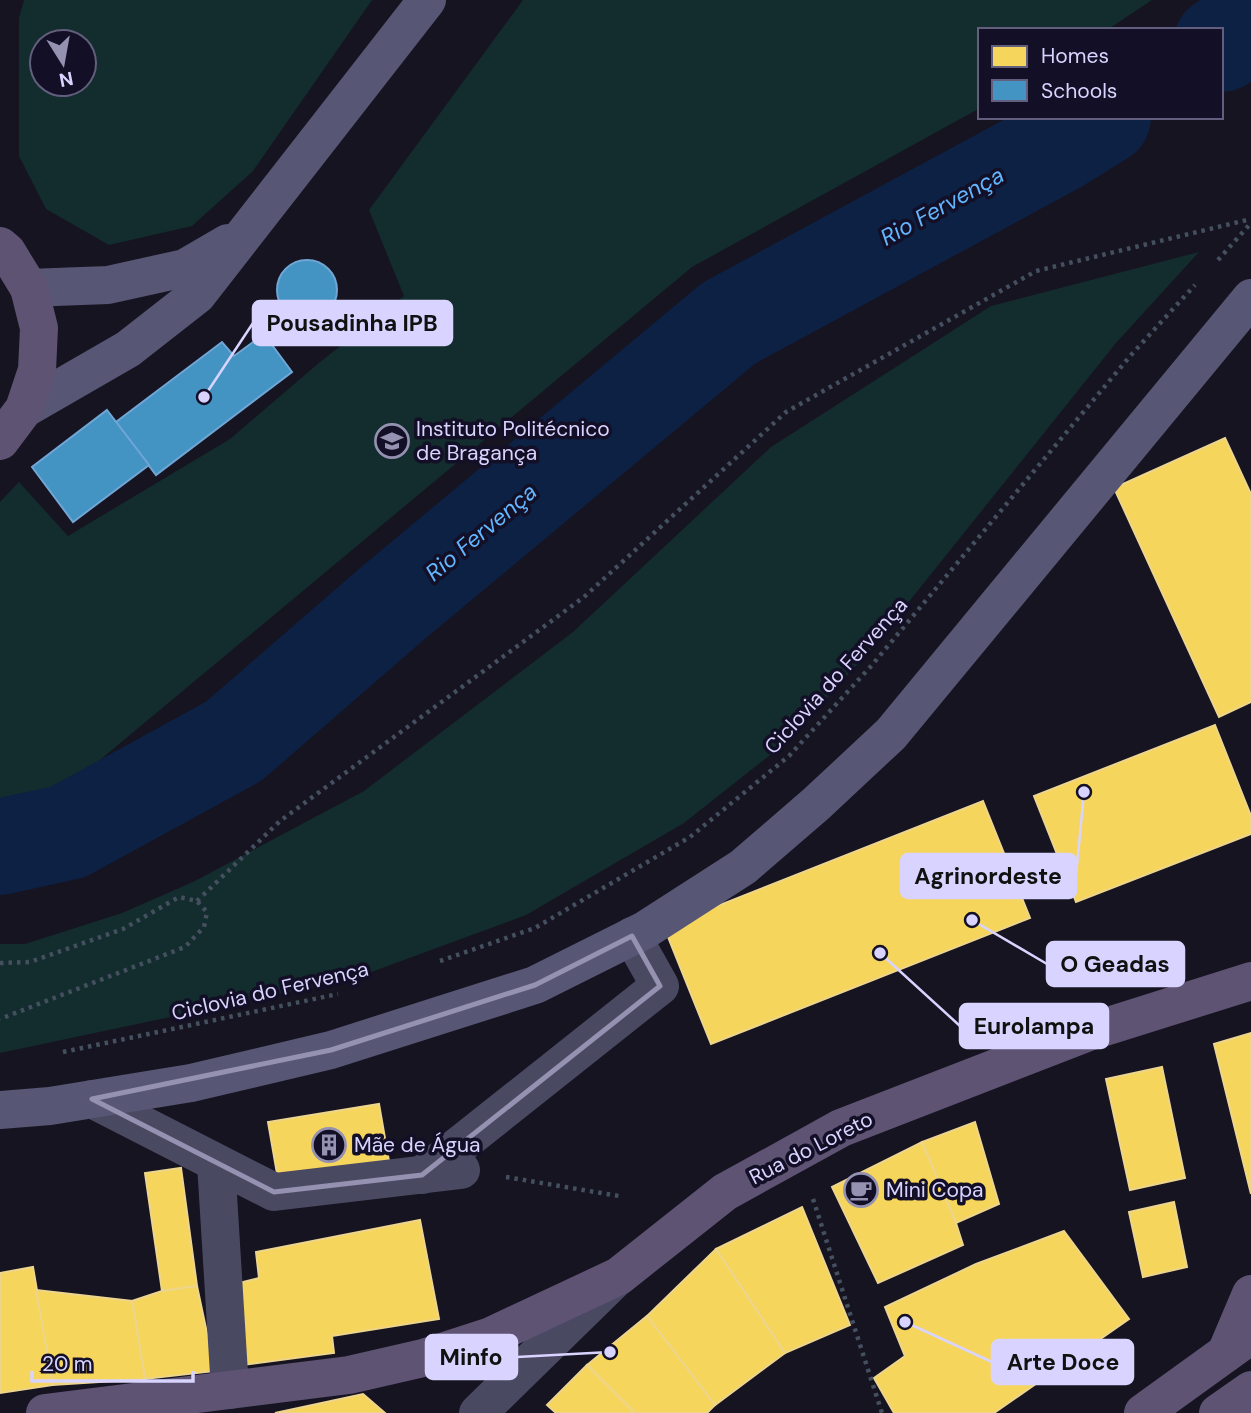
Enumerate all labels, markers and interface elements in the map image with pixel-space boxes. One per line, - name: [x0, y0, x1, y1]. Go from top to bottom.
- north arrow: [28, 28, 98, 98]
- legend: [978, 28, 1223, 119]
- text: Homes: [1041, 42, 1109, 70]
- text: N: [57, 66, 75, 93]
- text: Schools: [1041, 77, 1117, 105]
- water label: Rio Fervença: [875, 160, 1009, 252]
- callout: Pousadinha IPB: [253, 301, 452, 345]
- text: Pousadinha IPB: [266, 308, 438, 338]
- place label: Instituto Politécnico de Bragança: [416, 415, 610, 467]
- school or university icon: Instituto Politécnico de Bragança: [373, 422, 411, 460]
- water label: Rio Fervença: [419, 476, 543, 588]
- street label: Ciclovia do Fervença: [758, 592, 914, 760]
- callout: Agrinordeste: [901, 854, 1076, 898]
- text: Agrinordeste: [914, 861, 1062, 891]
- callout: O Geadas: [1047, 942, 1184, 986]
- text: O Geadas: [1060, 949, 1170, 979]
- street label: Ciclovia do Fervença: [169, 955, 371, 1027]
- callout: Eurolampa: [960, 1004, 1108, 1048]
- text: Eurolampa: [974, 1011, 1094, 1041]
- street label: Rua do Loreto: [744, 1105, 878, 1191]
- building icon: Mãe de Água: [310, 1126, 348, 1164]
- place label: Mãe de Água: [354, 1131, 480, 1159]
- cafe icon: Mini Copa: [842, 1171, 880, 1209]
- place label: Mini Copa: [886, 1176, 983, 1204]
- callout: Minfo: [426, 1335, 517, 1379]
- scale bar: [32, 1340, 192, 1384]
- callout: Arte Doce: [992, 1340, 1133, 1384]
- text: Minfo: [440, 1342, 502, 1372]
- text: Arte Doce: [1007, 1347, 1119, 1377]
- text: 20 m: [42, 1350, 93, 1378]

